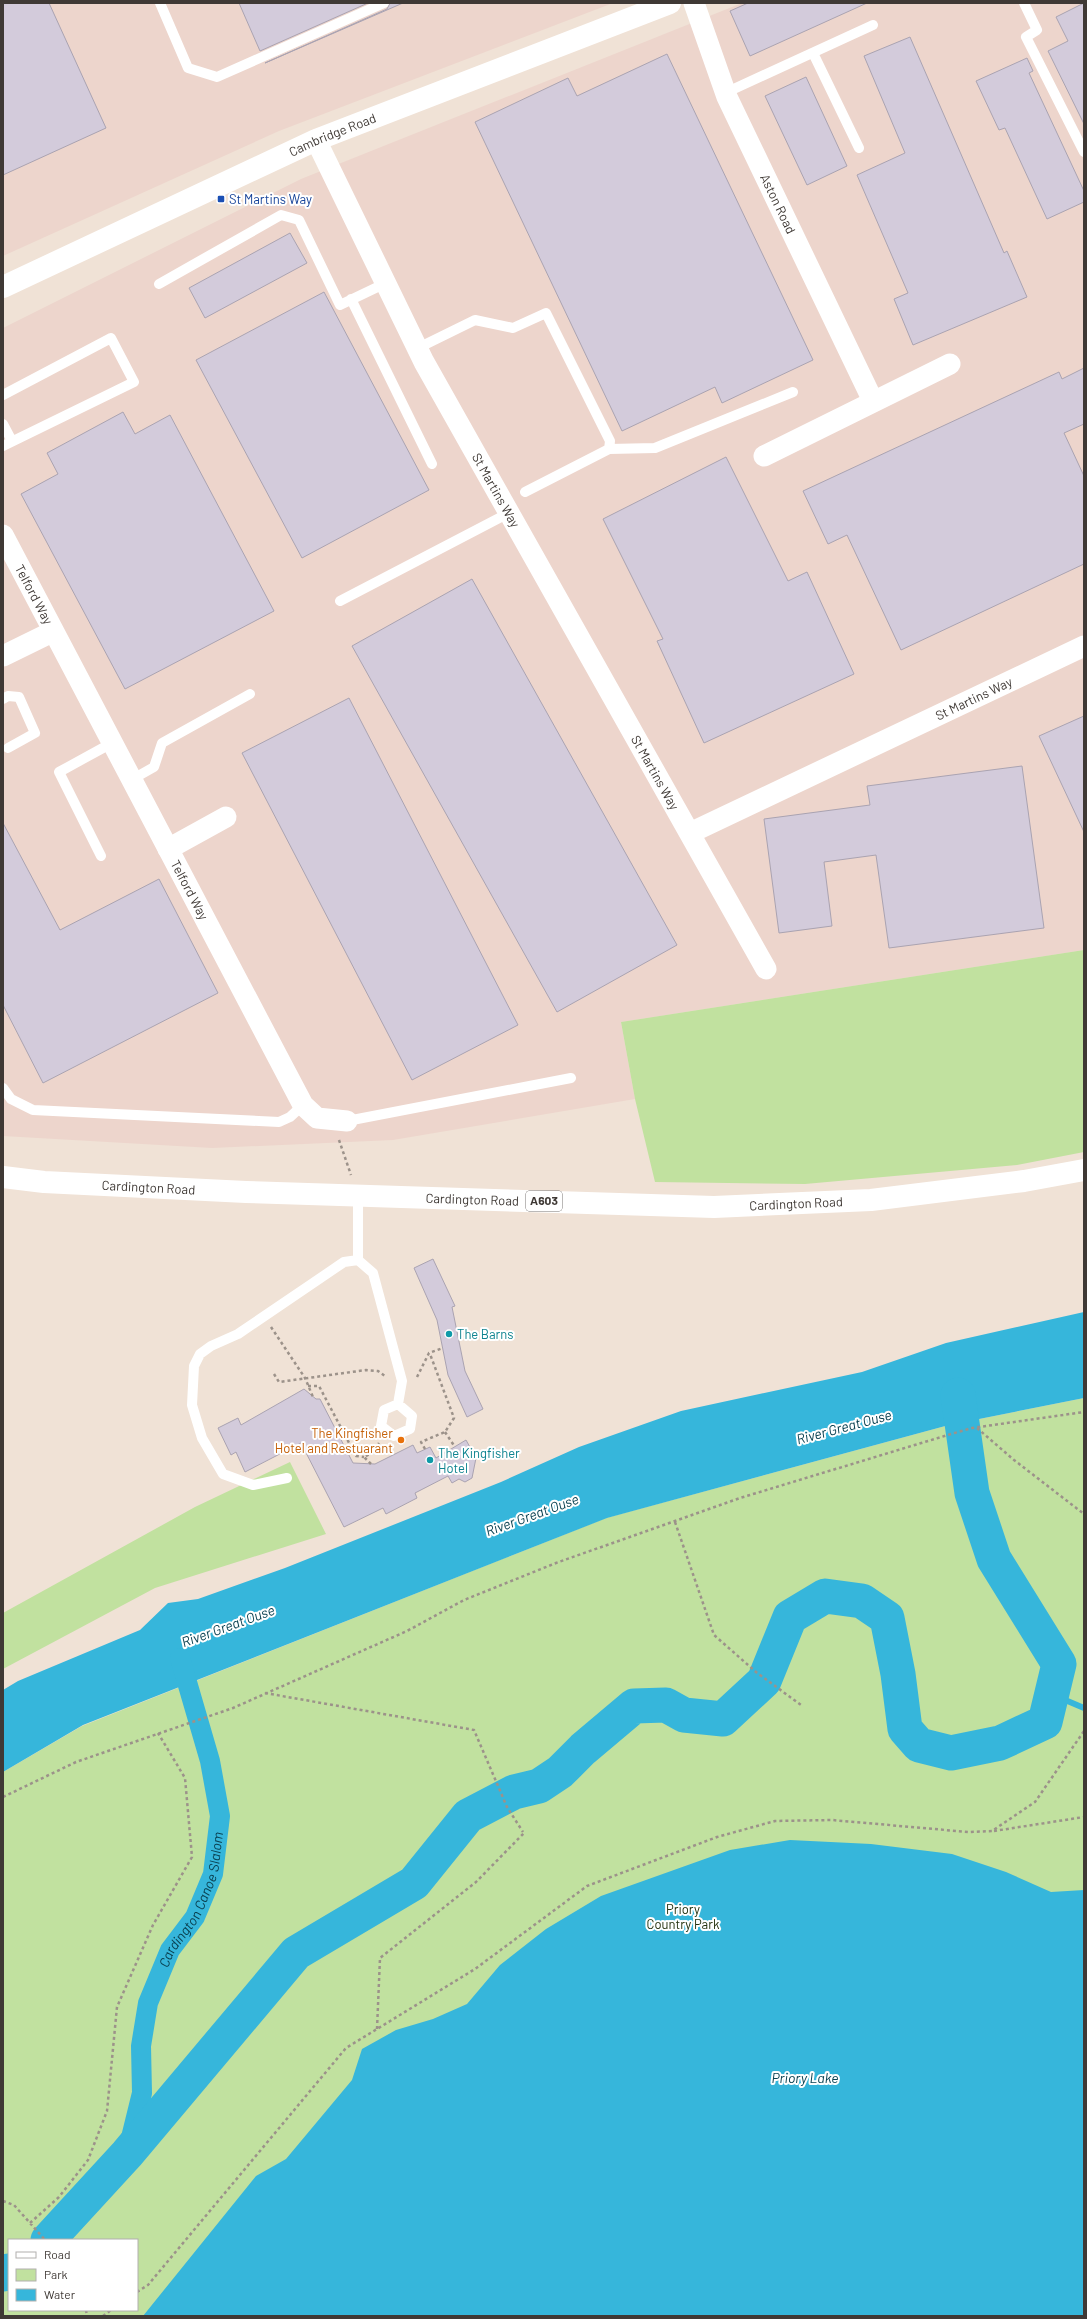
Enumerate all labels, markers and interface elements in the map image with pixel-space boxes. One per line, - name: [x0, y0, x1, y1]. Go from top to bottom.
- street label: Cambridge Road: [286, 110, 378, 160]
- street label: Aston Road: [757, 171, 799, 236]
- place label: St Martins Way: [229, 191, 312, 207]
- marker: St Martins Way: [216, 194, 226, 204]
- street label: St Martins Way: [469, 450, 524, 530]
- street label: Telford Way: [12, 562, 56, 627]
- street label: St Martins Way: [933, 673, 1015, 723]
- street label: St Martins Way: [628, 732, 683, 813]
- street label: Telford Way: [167, 857, 212, 922]
- street label: Cardington Road: [101, 1177, 196, 1197]
- street label: Cardington Road: [425, 1190, 519, 1209]
- road number: A603: [526, 1191, 562, 1211]
- street label: Cardington Road: [749, 1193, 843, 1213]
- place label: The Barns: [457, 1326, 514, 1342]
- marker: The Barns: [444, 1329, 454, 1339]
- water label: River Great Ouse: [794, 1406, 893, 1447]
- place label: The Kingfisher Hotel and Restuarant: [275, 1425, 393, 1456]
- marker: The Kingfisher Hotel and Restuarant: [396, 1435, 406, 1445]
- place label: The Kingfisher Hotel: [438, 1445, 520, 1476]
- marker: The Kingfisher Hotel: [425, 1455, 435, 1465]
- water label: River Great Ouse: [483, 1490, 581, 1539]
- water label: River Great Ouse: [179, 1601, 277, 1650]
- water label: Cardington Canoe Slalom: [155, 1831, 226, 1970]
- park label: Priory Country Park: [647, 1901, 720, 1932]
- water label: Priory Lake: [771, 2069, 839, 2086]
- legend: [8, 2239, 138, 2311]
- text: Road: [44, 2247, 71, 2261]
- text: Park: [44, 2267, 68, 2281]
- text: Water: [44, 2287, 76, 2301]

